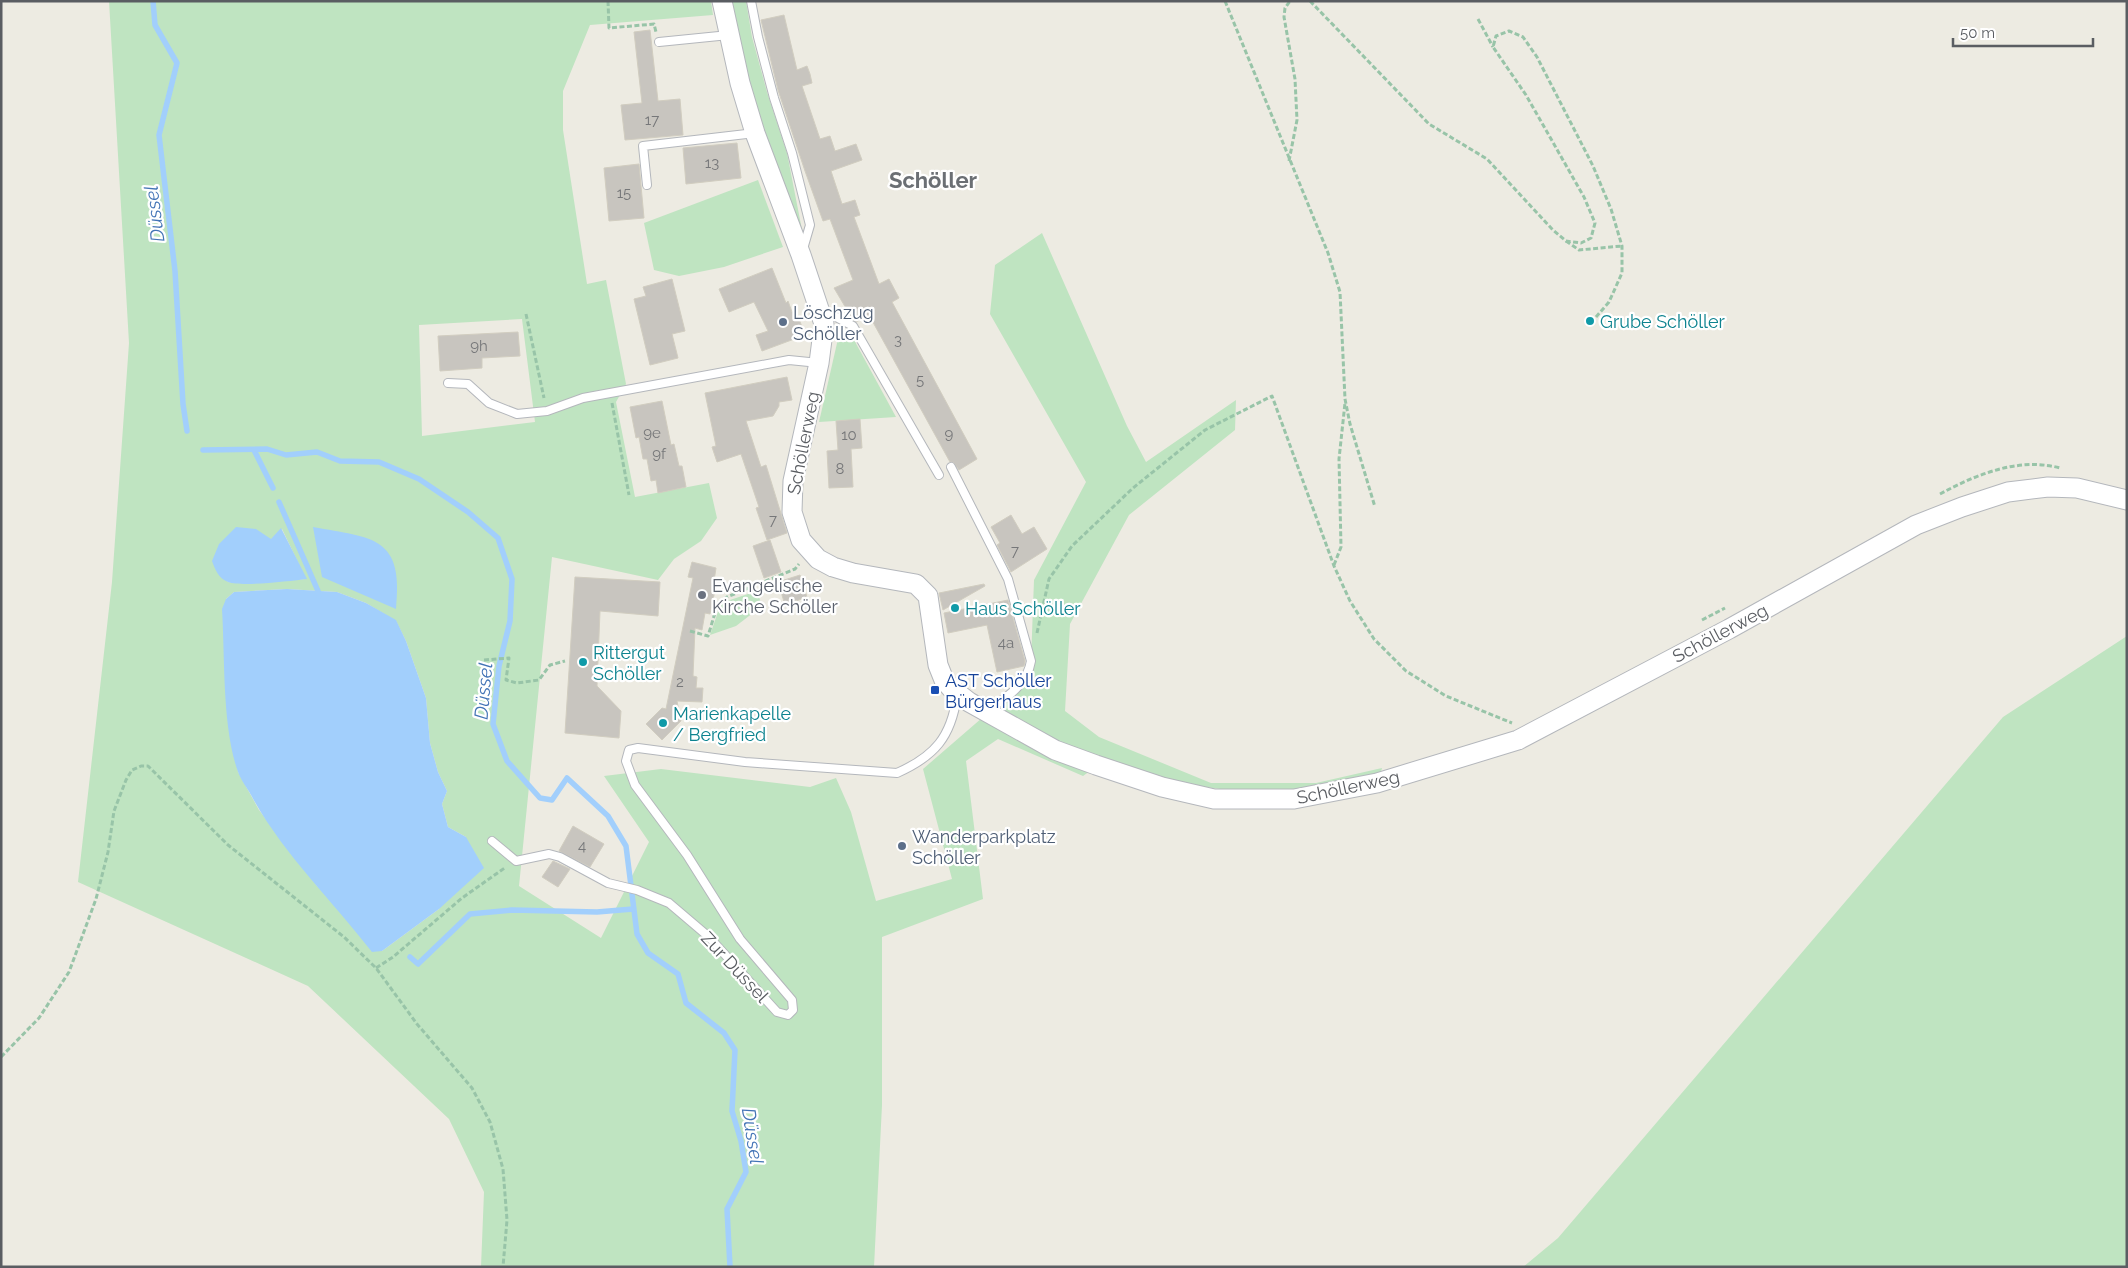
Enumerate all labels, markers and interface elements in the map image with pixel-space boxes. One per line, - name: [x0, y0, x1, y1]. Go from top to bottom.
- scale bar: [1953, 15, 2093, 47]
- text: 50 m: [1960, 24, 1995, 42]
- house number: 17: [645, 111, 659, 129]
- house number: 13: [705, 154, 719, 172]
- district label: Schöller: [889, 167, 978, 193]
- water label: Düssel: [140, 184, 168, 244]
- house number: 15: [617, 184, 631, 202]
- place label: Löschzug Schöller: [793, 302, 874, 344]
- place label: Grube Schöller: [1600, 311, 1726, 332]
- marker: Grube Schöller: [1584, 315, 1596, 327]
- marker: Löschzug Schöller: [777, 316, 789, 328]
- house number: 3: [894, 331, 902, 349]
- house number: 9h: [470, 337, 488, 355]
- house number: 5: [916, 371, 924, 389]
- street label: Schöllerweg: [783, 390, 823, 496]
- house number: 9e: [643, 424, 661, 442]
- house number: 9: [945, 425, 954, 443]
- house number: 10: [841, 426, 857, 444]
- house number: 9f: [652, 445, 667, 463]
- house number: 8: [836, 460, 845, 478]
- house number: 7: [769, 511, 777, 529]
- house number: 7: [1011, 542, 1019, 560]
- place label: Evangelische Kirche Schöller: [712, 575, 838, 617]
- marker: Evangelische Kirche Schöller: [696, 589, 708, 601]
- place label: Haus Schöller: [965, 598, 1081, 619]
- street label: Schöllerweg: [1669, 599, 1771, 667]
- marker: Haus Schöller: [949, 602, 961, 614]
- house number: 4a: [998, 634, 1014, 652]
- place label: Rittergut Schöller: [593, 642, 665, 684]
- marker: Rittergut Schöller: [577, 656, 589, 668]
- water label: Düssel: [470, 662, 496, 720]
- place label: AST Schöller Bürgerhaus: [945, 670, 1052, 712]
- house number: 2: [676, 673, 684, 691]
- marker: AST Schöller Bürgerhaus: [929, 684, 941, 696]
- place label: Marienkapelle / Bergfried: [673, 703, 792, 745]
- marker: Marienkapelle / Bergfried: [657, 717, 669, 729]
- street label: Schöllerweg: [1295, 766, 1401, 808]
- place label: Wanderparkplatz Schöller: [912, 826, 1056, 868]
- house number: 4: [578, 837, 586, 855]
- marker: Wanderparkplatz Schöller: [896, 840, 908, 852]
- street label: Zur Düssel: [697, 927, 773, 1007]
- water label: Düssel: [738, 1106, 768, 1166]

